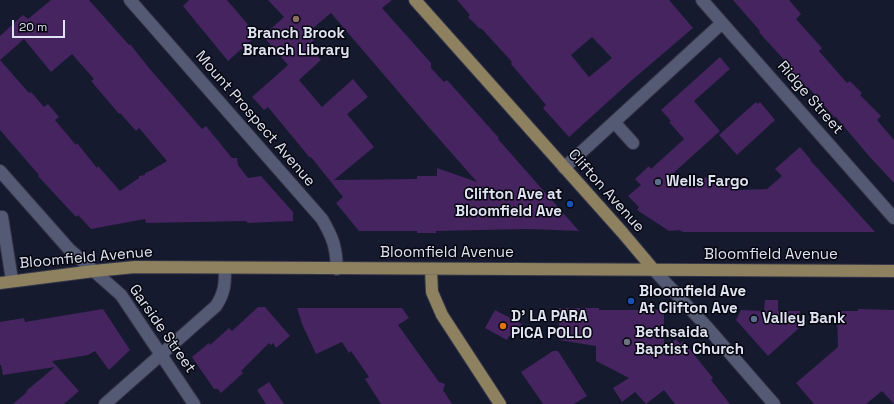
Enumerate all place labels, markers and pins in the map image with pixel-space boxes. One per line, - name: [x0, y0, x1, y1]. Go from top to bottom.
- marker: Branch Brook Branch Library: [291, 14, 301, 24]
- place label: Branch Brook Branch Library: [243, 25, 349, 60]
- place label: Wells Fargo: [666, 173, 749, 191]
- marker: Wells Fargo: [653, 177, 663, 187]
- place label: Clifton Ave at Bloomfield Ave: [455, 186, 562, 221]
- marker: Clifton Ave at Bloomfield Ave: [565, 199, 575, 209]
- place label: Bloomfield Ave At Clifton Ave: [639, 283, 746, 318]
- marker: Bloomfield Ave At Clifton Ave: [626, 296, 636, 306]
- place label: D' LA PARA PICA POLLO: [511, 308, 592, 343]
- place label: Valley Bank: [762, 310, 846, 328]
- marker: Valley Bank: [749, 314, 759, 324]
- marker: D' LA PARA PICA POLLO: [498, 321, 508, 331]
- place label: Bethsaida Baptist Church: [635, 324, 744, 359]
- marker: Bethsaida Baptist Church: [622, 337, 632, 347]

